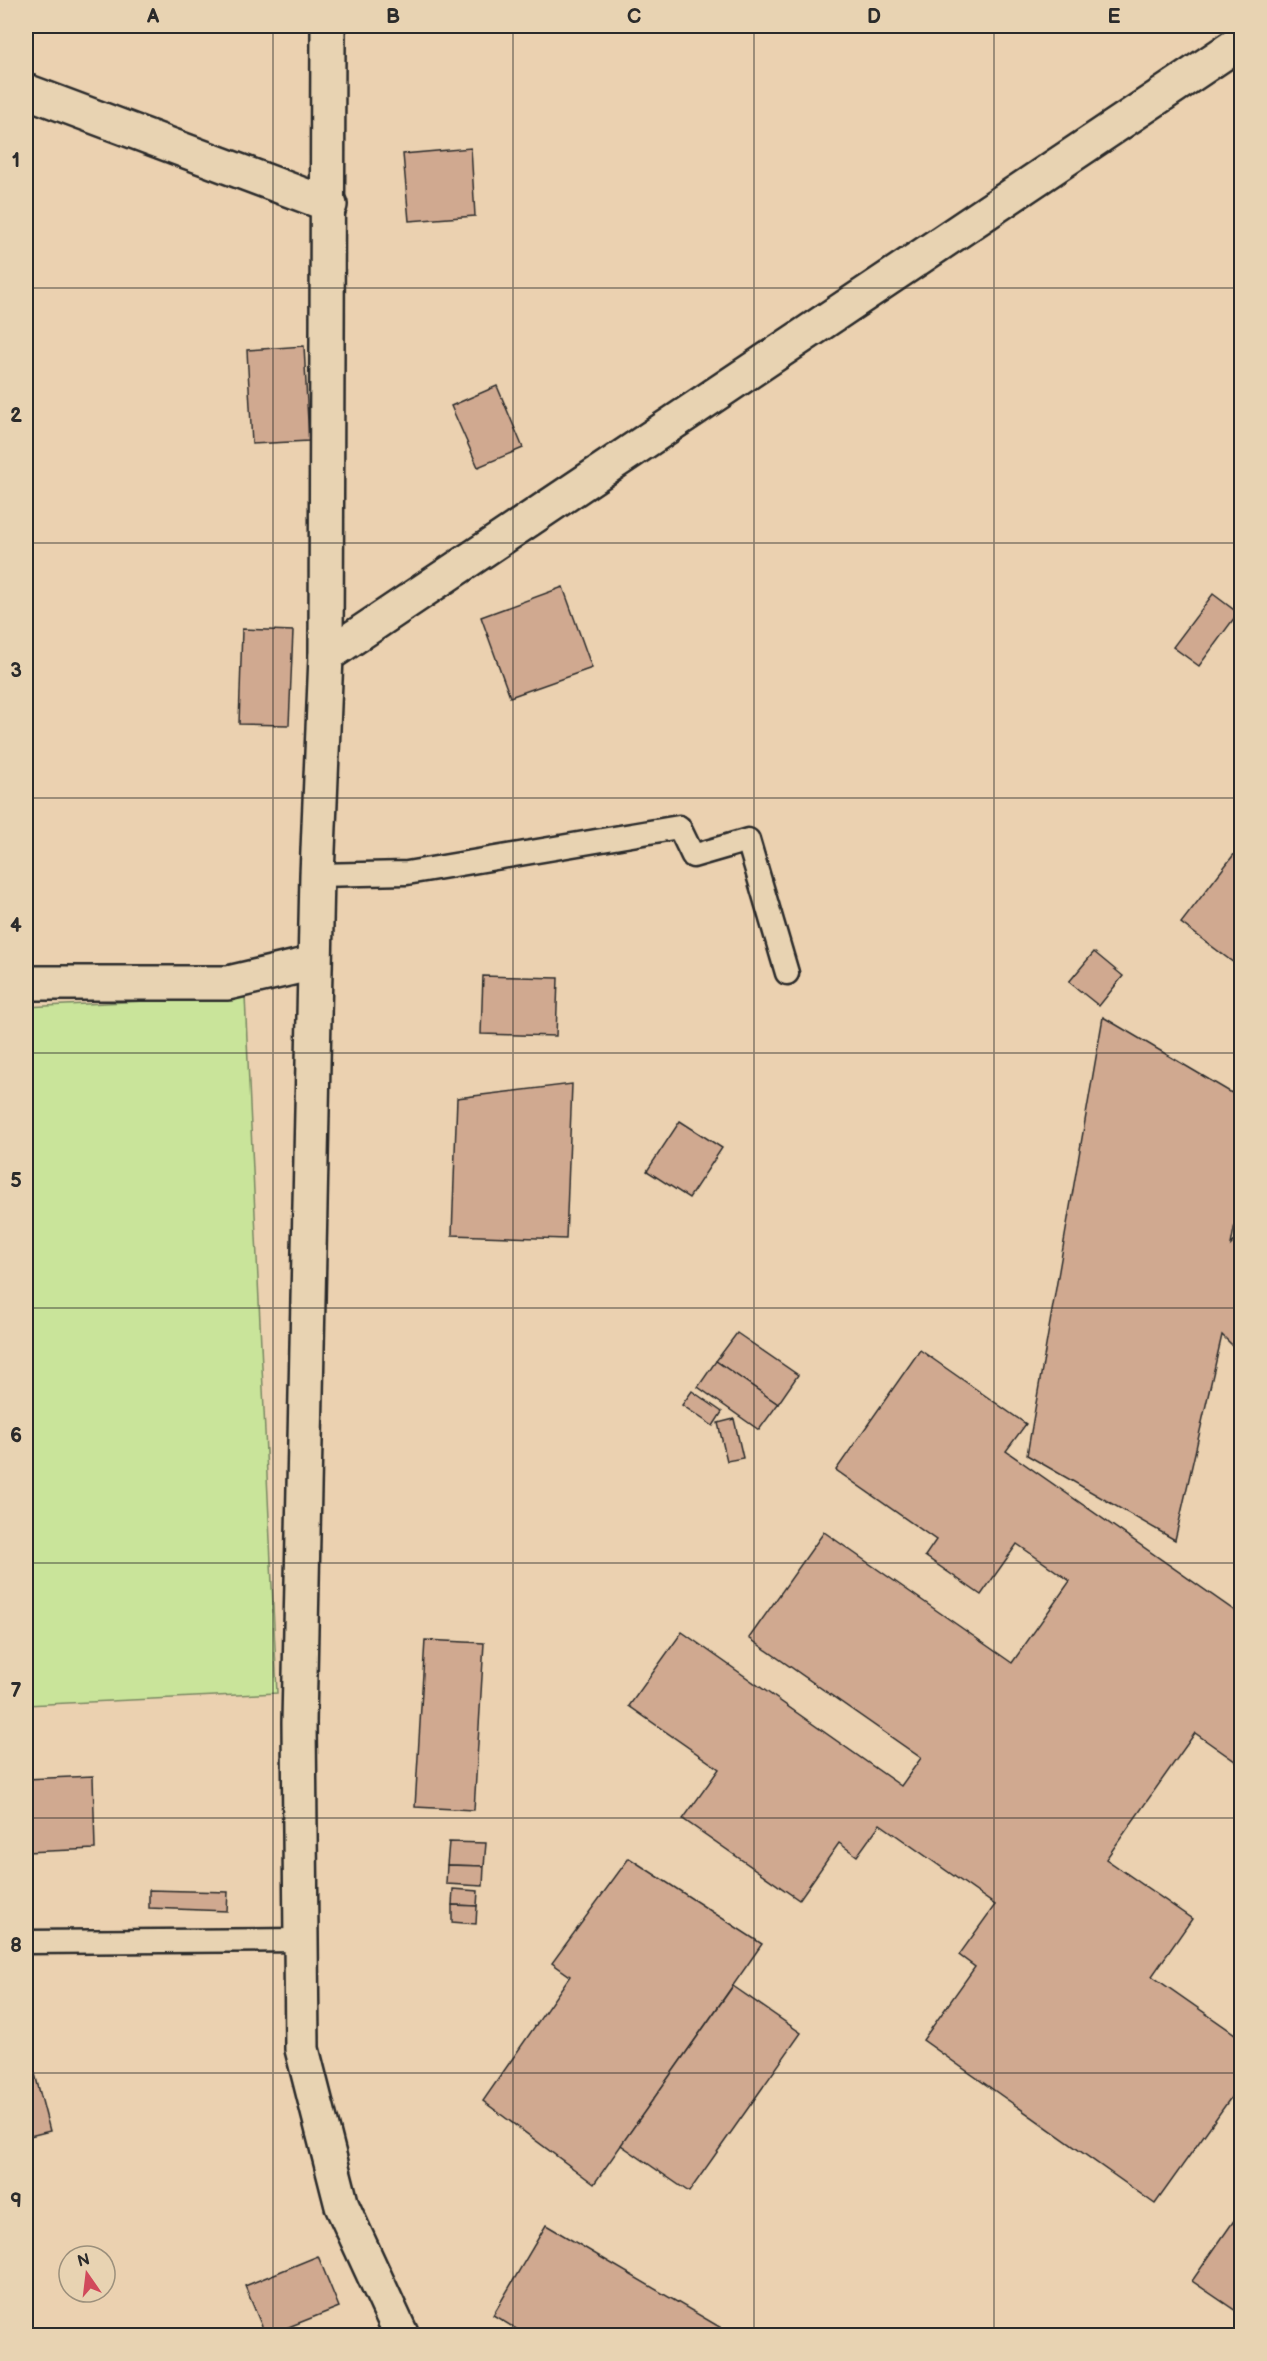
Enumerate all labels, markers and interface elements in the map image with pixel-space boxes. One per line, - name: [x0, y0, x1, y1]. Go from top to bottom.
- text: A: [146, 5, 160, 29]
- text: B: [386, 5, 400, 29]
- text: C: [627, 5, 641, 29]
- text: D: [867, 5, 881, 29]
- text: E: [1108, 5, 1121, 29]
- text: 1: [12, 149, 20, 173]
- text: 2: [10, 404, 22, 428]
- text: 3: [10, 659, 22, 683]
- text: 4: [10, 914, 22, 938]
- text: 5: [10, 1169, 22, 1193]
- text: 6: [10, 1424, 22, 1448]
- text: 7: [10, 1679, 22, 1703]
- text: 8: [10, 1934, 22, 1958]
- text: 9: [10, 2189, 22, 2213]
- north arrow: [57, 2244, 117, 2304]
- text: N: [76, 2250, 92, 2272]

